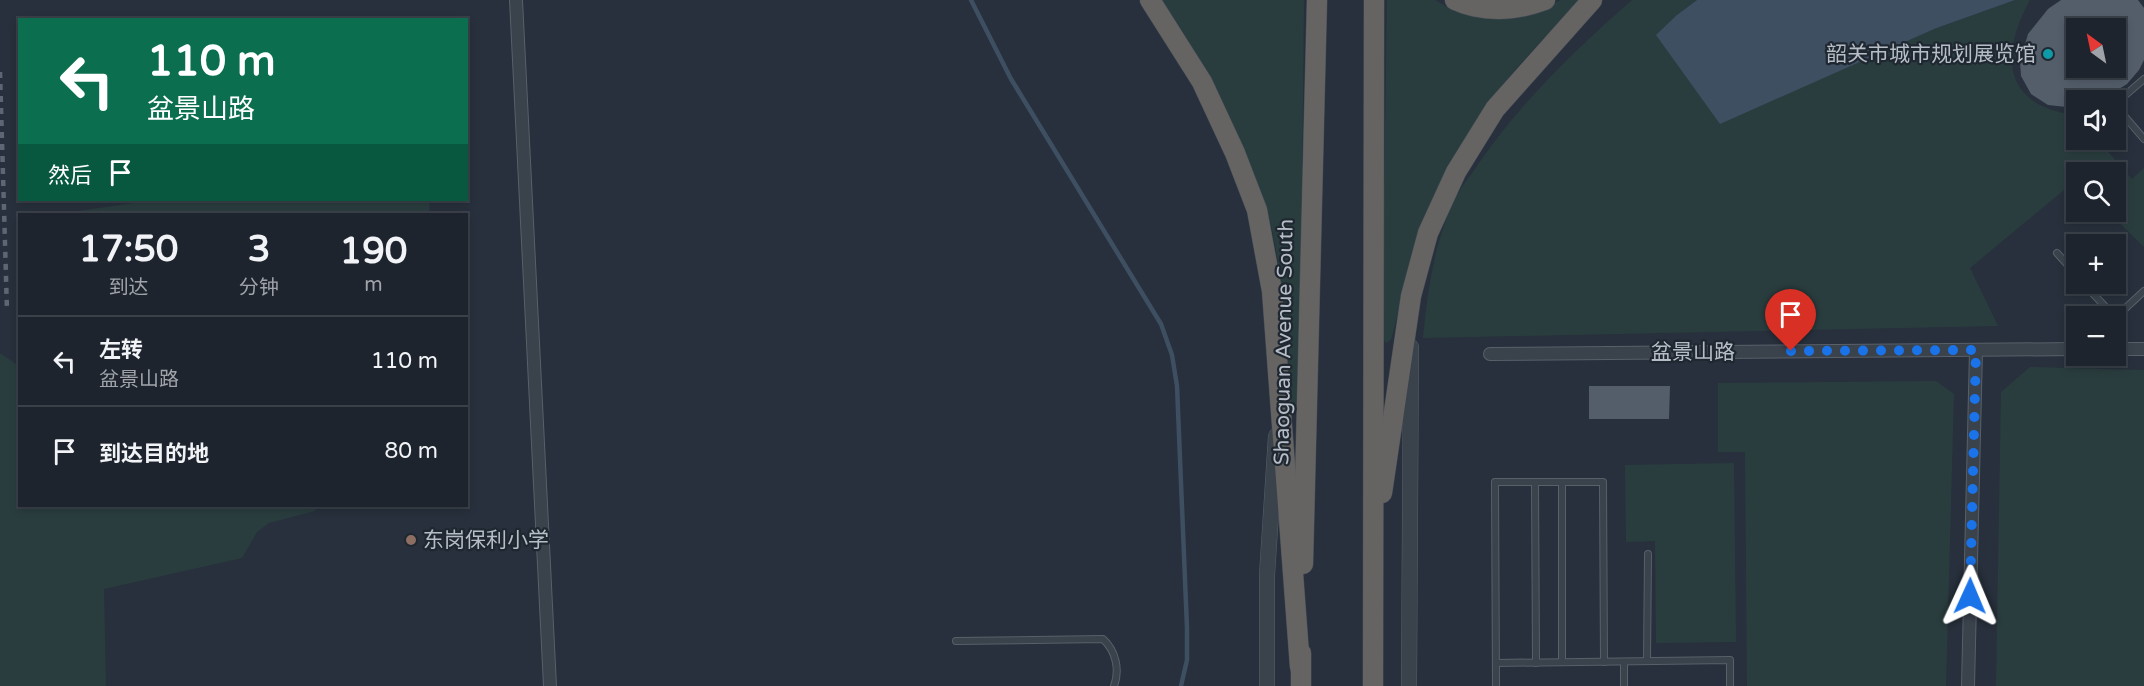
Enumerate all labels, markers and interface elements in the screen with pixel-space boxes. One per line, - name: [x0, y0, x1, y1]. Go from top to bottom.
- north arrow: [2066, 18, 2126, 78]
- map controls: [2066, 18, 2126, 366]
- text: 110 m: [147, 36, 276, 87]
- icon: left: [48, 42, 126, 120]
- place label: 韶关市城市规划展览馆: [1826, 42, 2036, 67]
- marker: 韶关市城市规划展览馆: [2041, 47, 2055, 61]
- button: sound: [2066, 90, 2126, 150]
- text: 盆景山路: [147, 93, 255, 126]
- icon: arrive: [104, 156, 137, 189]
- button: search: [2066, 162, 2126, 222]
- text: 然后: [48, 163, 92, 189]
- street label: Shaoguan Avenue South: [1269, 219, 1299, 465]
- text: 17:50: [79, 228, 178, 271]
- text: 3: [248, 228, 270, 271]
- text: 190: [340, 230, 407, 273]
- button: +: [2066, 234, 2126, 294]
- text: m: [364, 273, 383, 297]
- text: 到达: [108, 276, 148, 300]
- text: 分钟: [239, 276, 279, 300]
- pin: [1765, 289, 1816, 351]
- icon: arrive: [1774, 298, 1807, 331]
- button: −: [2066, 306, 2126, 366]
- text: 左转: [99, 337, 143, 363]
- street label: 盆景山路: [1651, 340, 1735, 365]
- icon: left: [48, 345, 81, 378]
- text: 110 m: [371, 348, 438, 374]
- text: 盆景山路: [99, 368, 179, 392]
- icon: arrive: [48, 435, 81, 468]
- text: 80 m: [384, 438, 438, 464]
- text: 到达目的地: [99, 441, 209, 467]
- place label: 东岗保利小学: [423, 528, 549, 553]
- marker: 东岗保利小学: [404, 533, 418, 547]
- position arrow: [1938, 564, 2002, 628]

